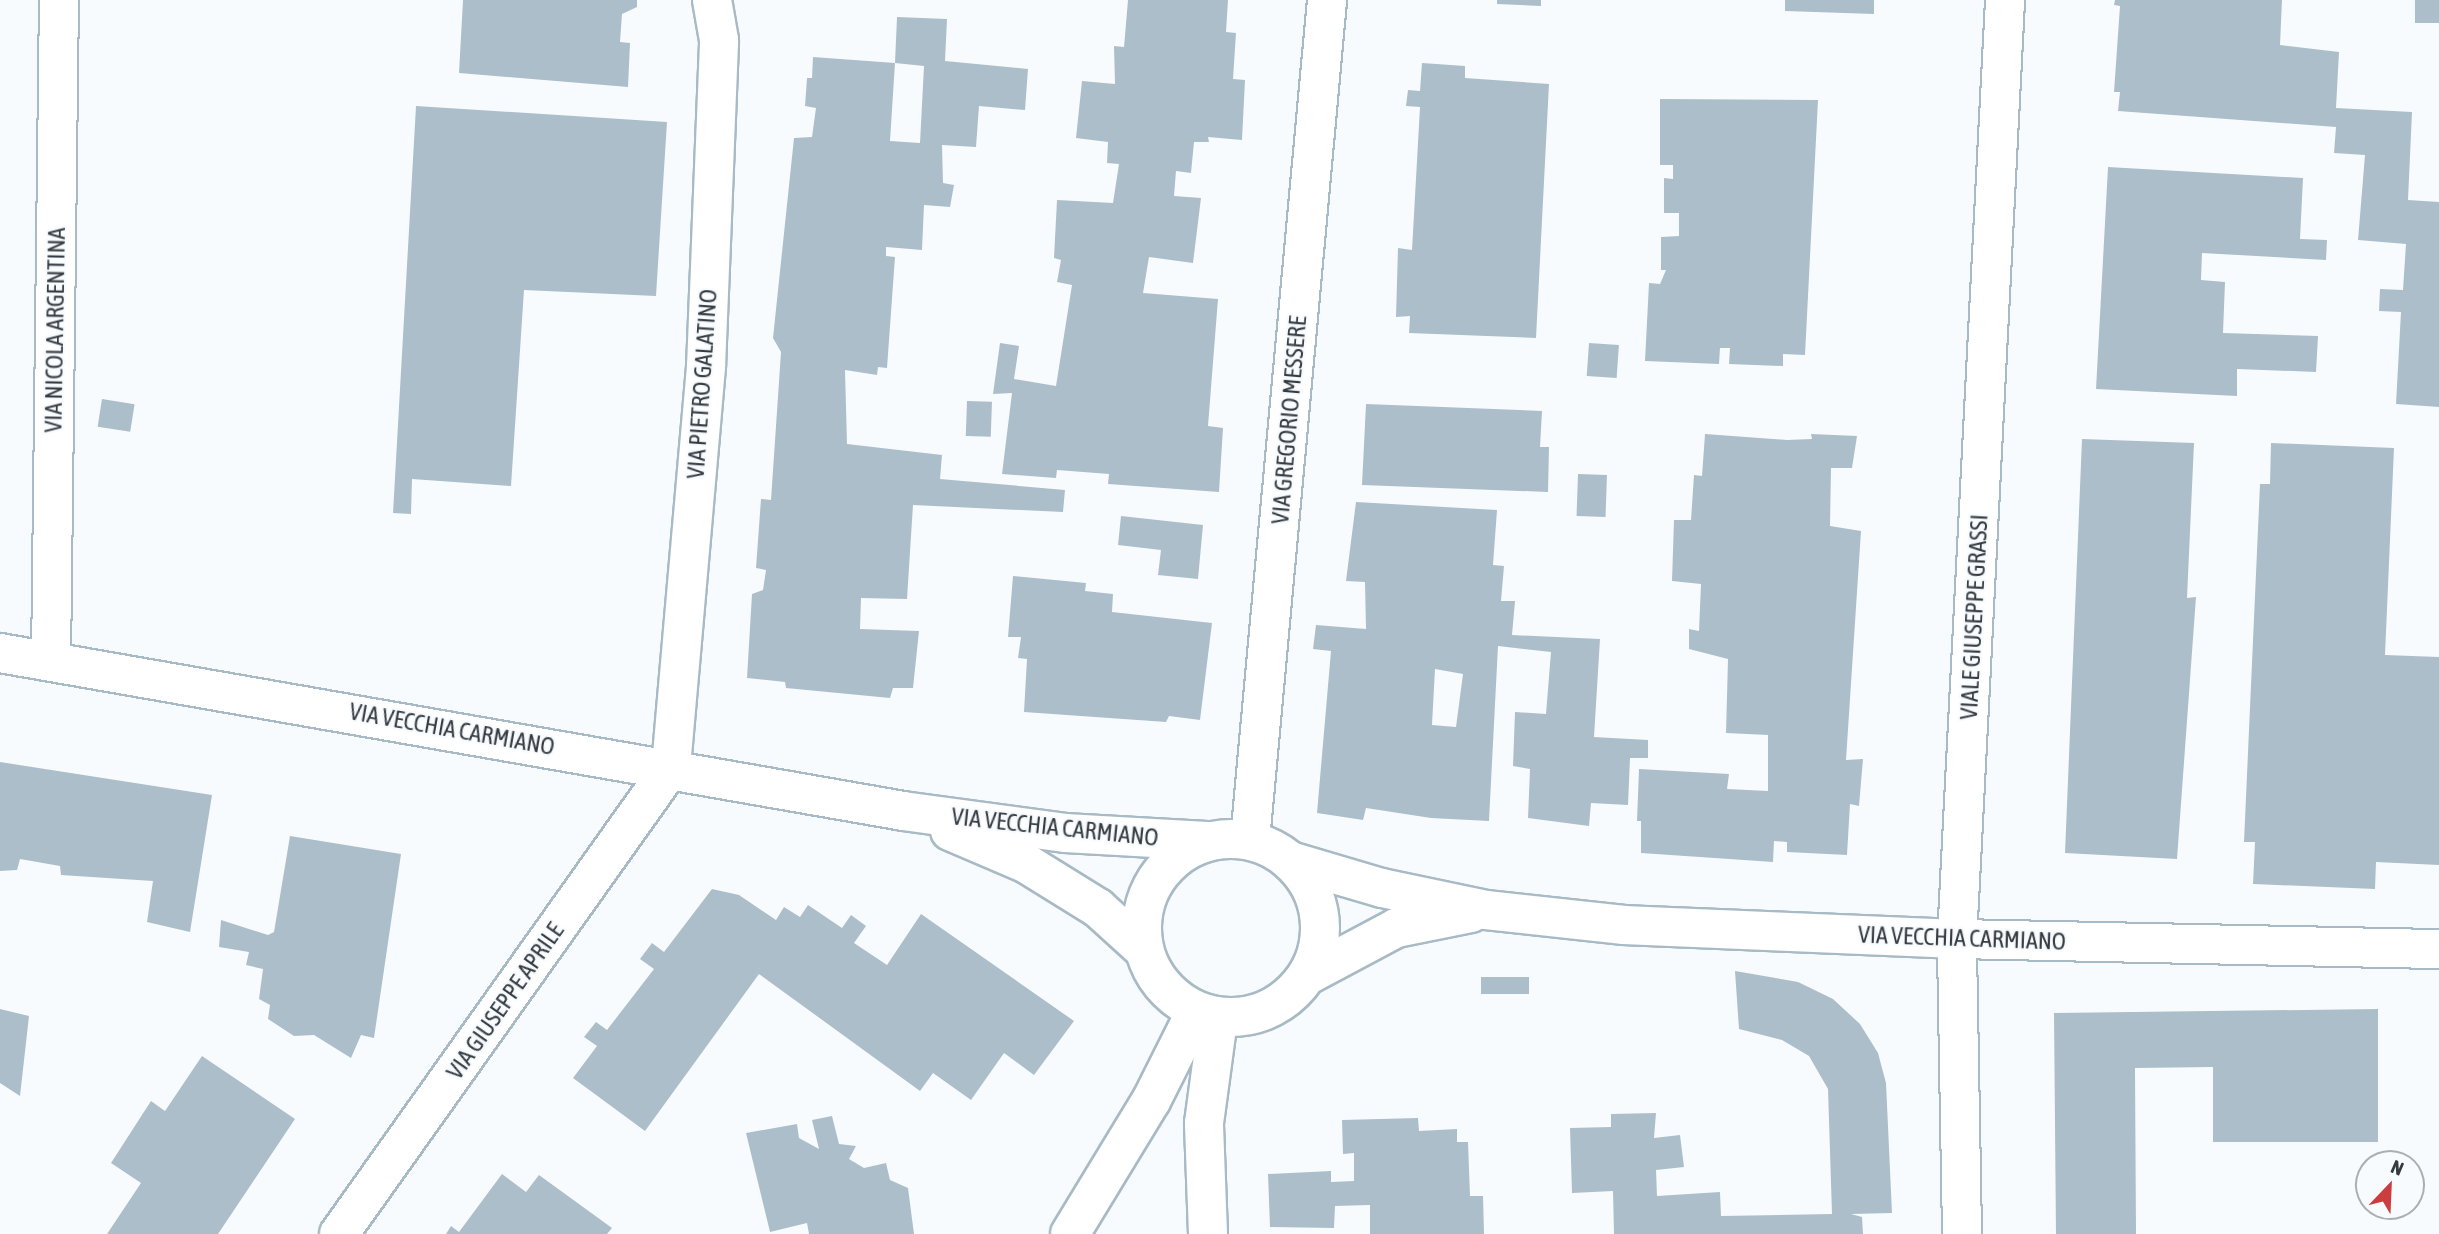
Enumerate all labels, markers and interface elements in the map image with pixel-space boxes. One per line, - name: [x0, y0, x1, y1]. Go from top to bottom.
- street label: VIA NICOLA ARGENTINA: [39, 227, 71, 433]
- street label: VIA PIETRO GALATINO: [681, 288, 723, 480]
- street label: VIA GREGORIO MESSERE: [1266, 315, 1312, 525]
- street label: VIALE GIUSEPPE GRASSI: [1954, 514, 1994, 720]
- street label: VIA VECCHIA CARMIANO: [347, 697, 557, 761]
- street label: VIA VECCHIA CARMIANO: [950, 802, 1160, 852]
- street label: VIA GIUSEPPE APRILE: [440, 917, 570, 1085]
- street label: VIA VECCHIA CARMIANO: [1858, 920, 2066, 956]
- north arrow: [2355, 1150, 2425, 1220]
- text: N: [2388, 1155, 2407, 1180]

